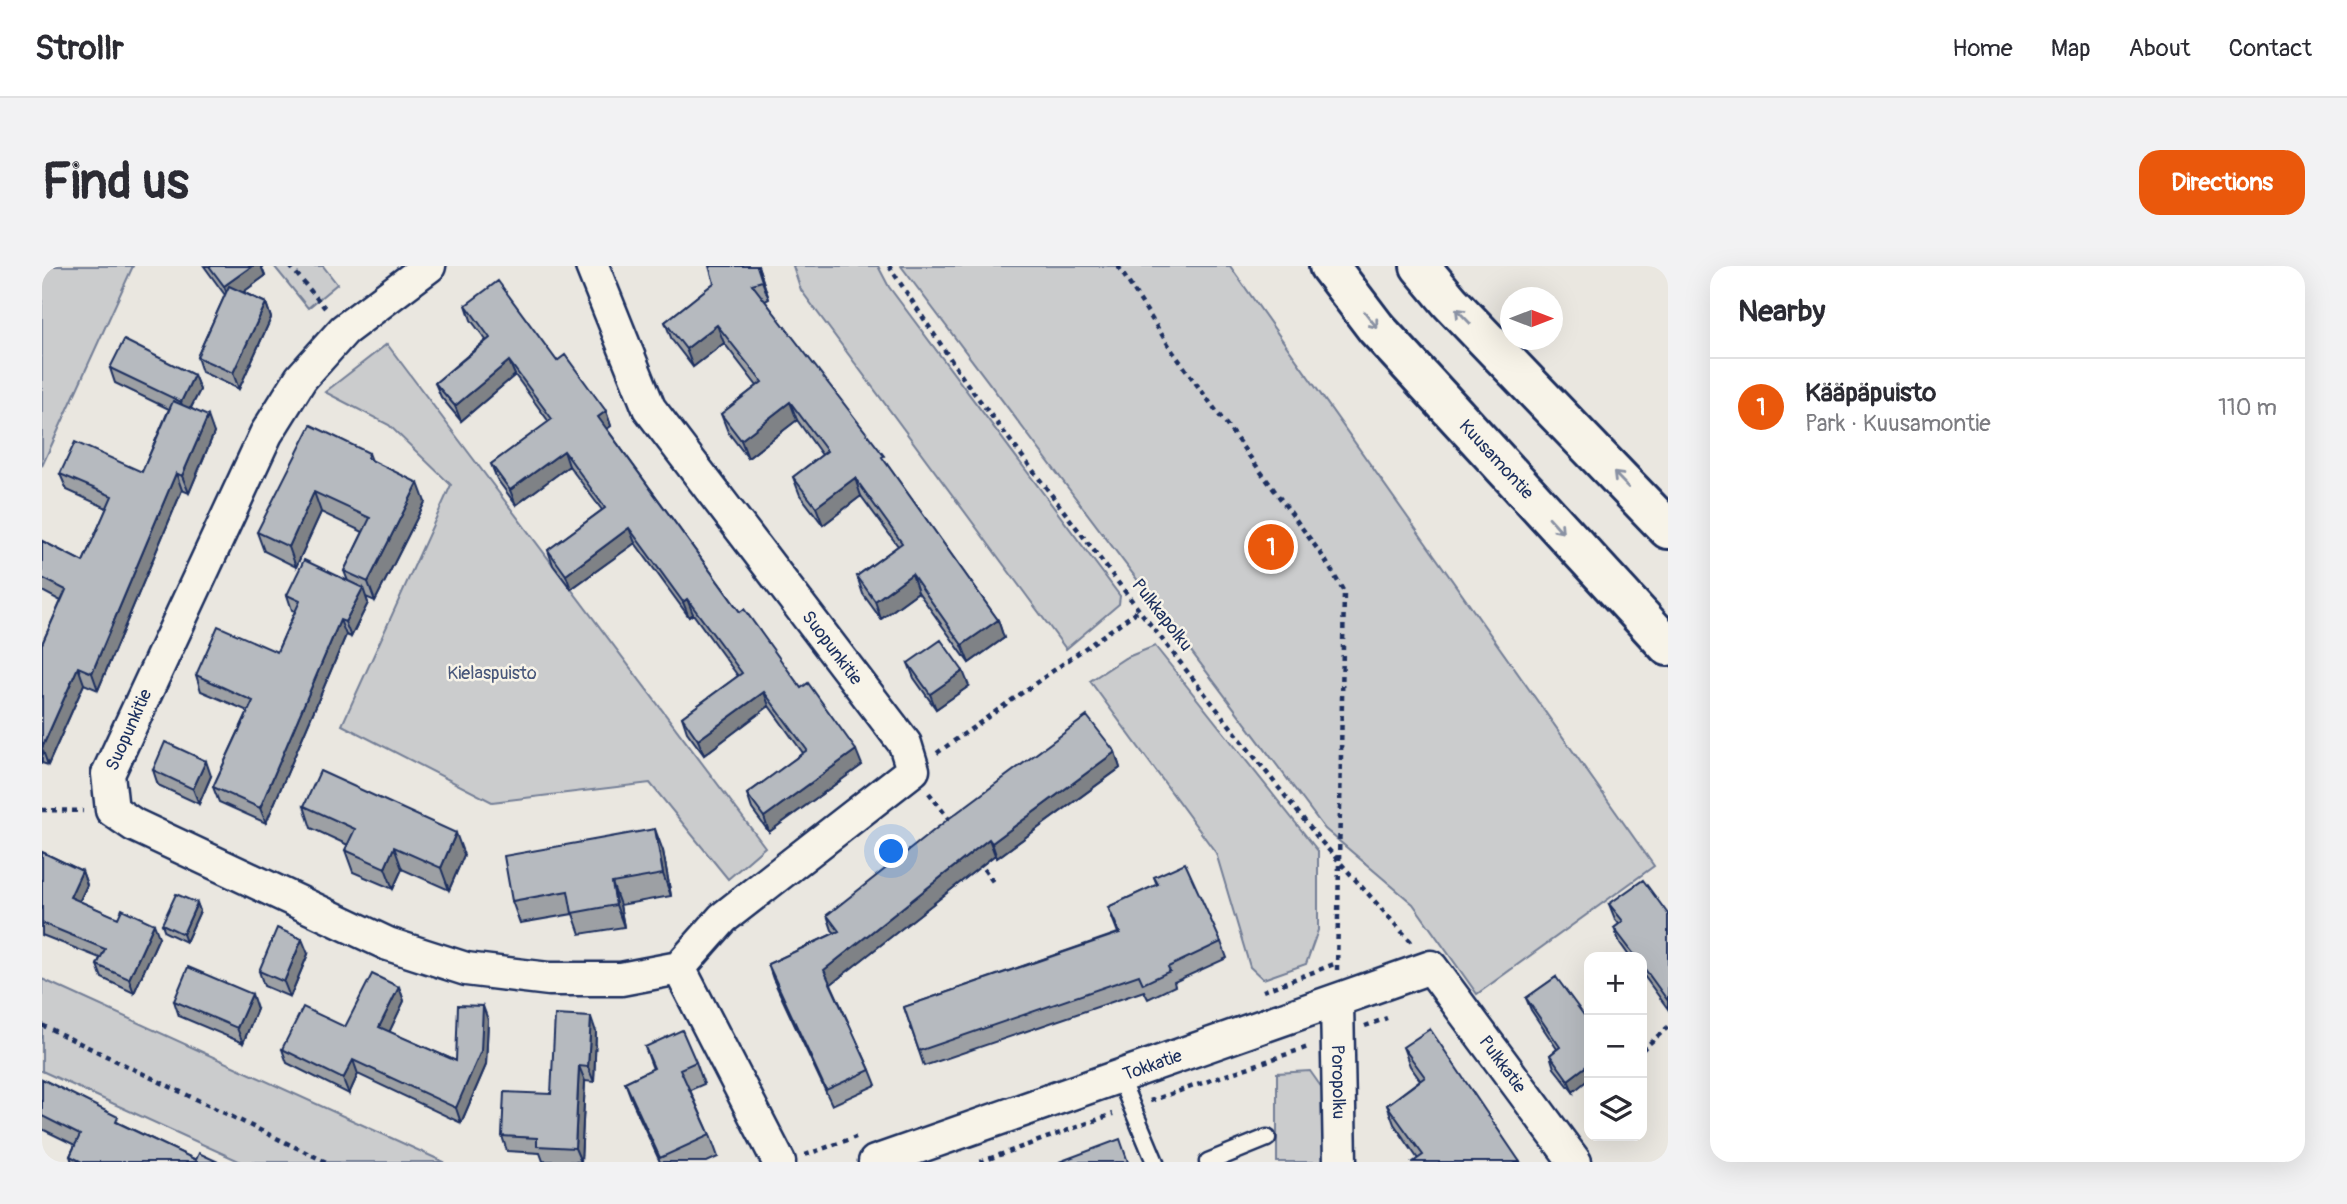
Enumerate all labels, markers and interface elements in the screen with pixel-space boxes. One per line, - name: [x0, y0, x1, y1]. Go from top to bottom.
- text: Strollr: [35, 28, 124, 69]
- text: Home: [1952, 34, 2013, 63]
- text: Map: [2051, 34, 2091, 63]
- text: About: [2129, 34, 2191, 63]
- text: Contact: [2229, 34, 2312, 63]
- button: Directions: [2139, 150, 2305, 215]
- text: Find us: [42, 152, 189, 213]
- north arrow: [1500, 287, 1563, 350]
- text: Nearby: [1738, 293, 1825, 330]
- one-way arrow: [1455, 307, 1472, 324]
- one-way arrow: [1363, 310, 1378, 329]
- text: Kääpäpuisto: [1805, 377, 1936, 409]
- text: 1: [1757, 393, 1766, 422]
- text: 110 m: [2218, 393, 2277, 422]
- text: Park · Kuusamontie: [1805, 409, 1991, 438]
- street label: Kuusamontie: [1454, 415, 1539, 504]
- one-way arrow: [1612, 471, 1629, 488]
- one-way arrow: [1548, 516, 1564, 534]
- pin: 1: [1248, 521, 1294, 573]
- street label: Pulkkapolku: [1127, 574, 1197, 656]
- street label: Suopunkitie: [797, 606, 867, 690]
- park label: Kielaspuisto: [447, 662, 537, 685]
- street label: Suopunkitie: [101, 685, 157, 775]
- your location: [874, 834, 908, 868]
- map controls: [1584, 952, 1647, 1141]
- button: +: [1584, 952, 1647, 1015]
- button: −: [1584, 1015, 1647, 1078]
- street label: Pulkkatie: [1474, 1031, 1532, 1097]
- street label: Tokkatie: [1120, 1044, 1185, 1086]
- street label: Poropolku: [1326, 1044, 1351, 1119]
- button: layers: [1584, 1078, 1647, 1141]

